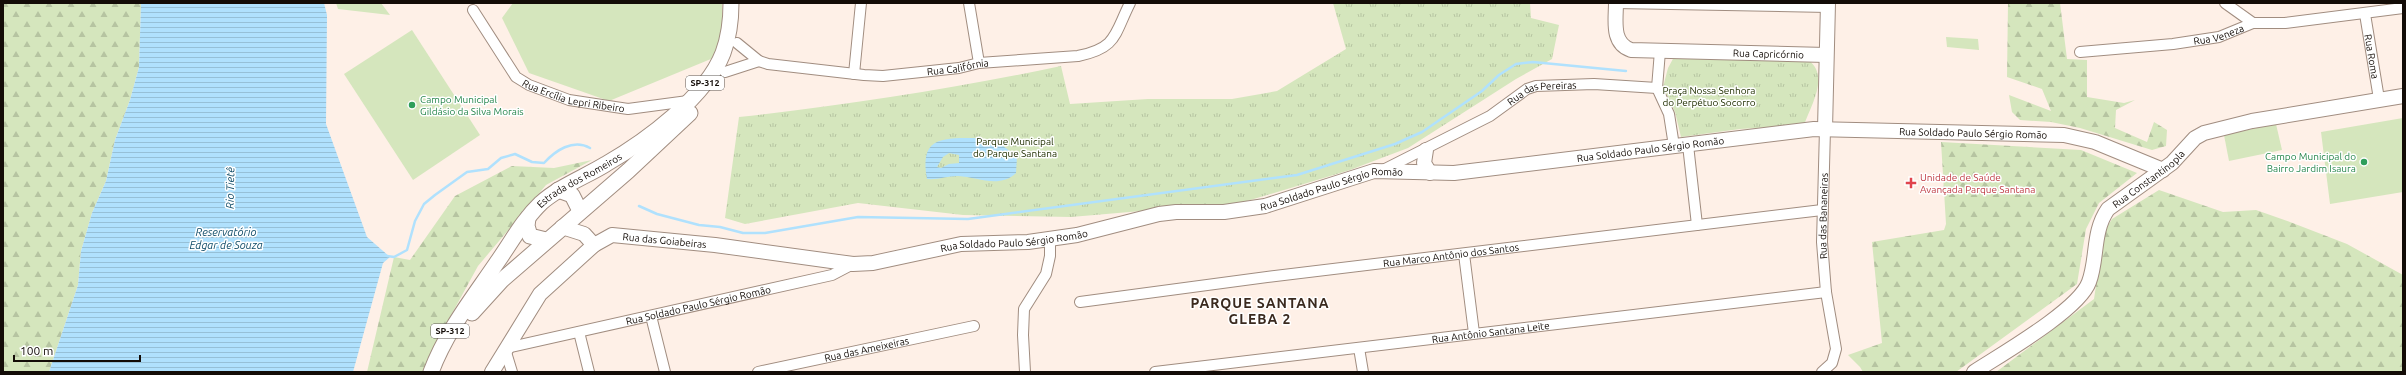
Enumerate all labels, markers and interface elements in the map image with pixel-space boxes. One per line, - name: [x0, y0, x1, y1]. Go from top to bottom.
- street label: Rua Veneza: [2193, 22, 2245, 47]
- street label: Rua Roma: [2362, 33, 2381, 80]
- street label: Rua Capricórnio: [1733, 48, 1804, 60]
- street label: Rua Califórnia: [926, 57, 989, 77]
- road number: SP-312: [686, 76, 724, 90]
- street label: Rua Ercília Lepri Ribeiro: [520, 77, 625, 114]
- street label: Rua das Pereiras: [1505, 80, 1577, 108]
- park label: Praça Nossa Senhora do Perpétuo Socorro: [1662, 85, 1756, 108]
- place label: Campo Municipal Gildásio da Silva Morais: [420, 94, 524, 117]
- marker: Campo Municipal Gildásio da Silva Morais: [407, 100, 417, 110]
- street label: Rua Soldado Paulo Sérgio Romão: [1899, 126, 2047, 141]
- street label: Rua Soldado Paulo Sérgio Romão: [1576, 135, 1725, 164]
- park label: Parque Municipal do Parque Santana: [973, 136, 1057, 159]
- street label: Rua Constantinopla: [2110, 148, 2187, 210]
- street label: Estrada dos Romeiros: [535, 151, 624, 210]
- place label: Campo Municipal do Bairro Jardim Isaura: [2265, 151, 2356, 174]
- marker: Campo Municipal do Bairro Jardim Isaura: [2359, 157, 2369, 167]
- water label: Rio Tietê: [224, 166, 236, 209]
- street label: Rua Soldado Paulo Sérgio Romão: [1260, 166, 1403, 213]
- place label: Unidade de Saúde Avançada Parque Santana: [1920, 172, 2035, 195]
- street label: Rua das Bananeiras: [1817, 173, 1830, 260]
- marker: Unidade de Saúde Avançada Parque Santana: [1905, 177, 1917, 189]
- water label: Reservatório Edgar de Souza: [189, 226, 263, 251]
- street label: Rua Soldado Paulo Sérgio Romão: [939, 227, 1089, 254]
- street label: Rua das Goiabeiras: [622, 231, 707, 250]
- street label: Rua Marco Antônio dos Santos: [1383, 242, 1520, 269]
- street label: Rua Soldado Paulo Sérgio Romão: [625, 284, 772, 327]
- district label: PARQUE SANTANA GLEBA 2: [1190, 295, 1330, 327]
- street label: Rua Antônio Santana Leite: [1431, 320, 1550, 345]
- road number: SP-312: [431, 324, 469, 338]
- street label: Rua das Ameixeiras: [823, 335, 910, 364]
- scale bar: [14, 337, 140, 363]
- text: 100 m: [20, 344, 53, 357]

